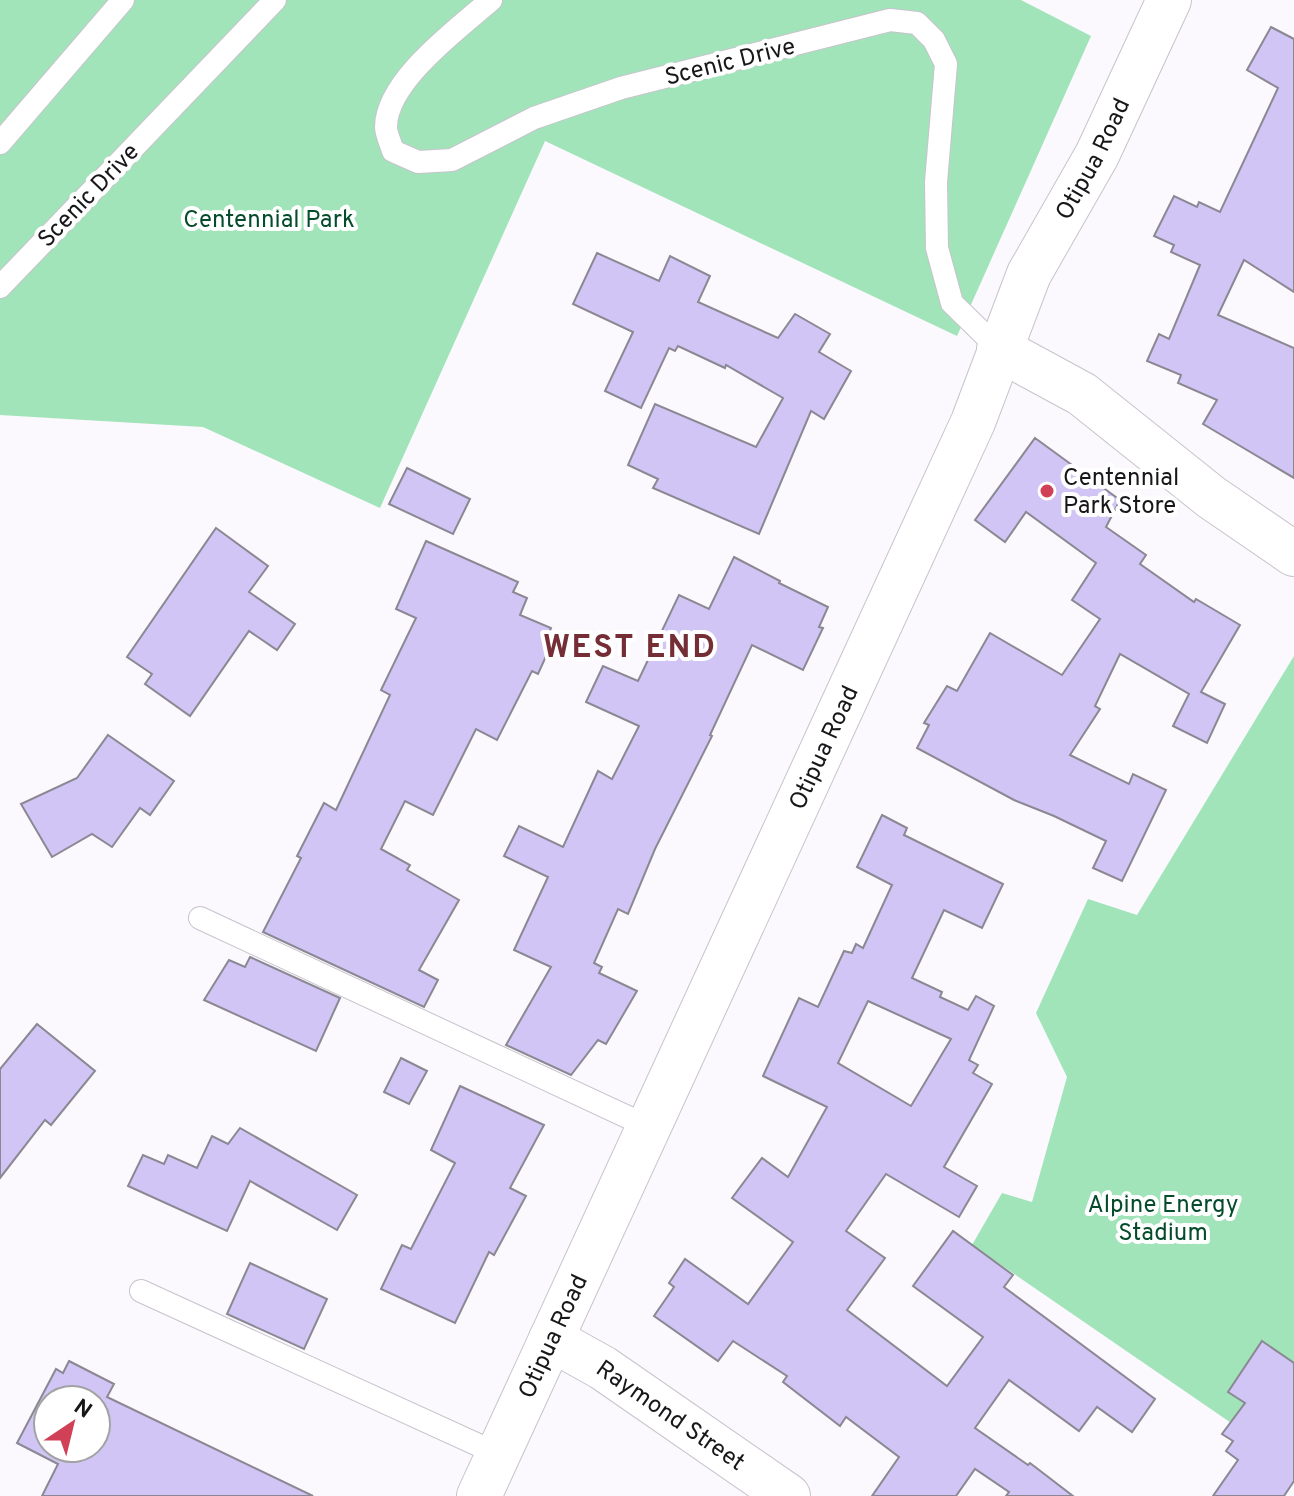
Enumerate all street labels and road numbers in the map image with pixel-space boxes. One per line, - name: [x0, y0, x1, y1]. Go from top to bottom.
- street label: Scenic Drive: [662, 32, 799, 94]
- street label: Otipua Road: [1050, 94, 1138, 226]
- street label: Scenic Drive: [32, 138, 147, 255]
- street label: Otipua Road: [784, 681, 867, 815]
- street label: Otipua Road: [513, 1270, 596, 1404]
- street label: Raymond Street: [589, 1355, 750, 1479]

